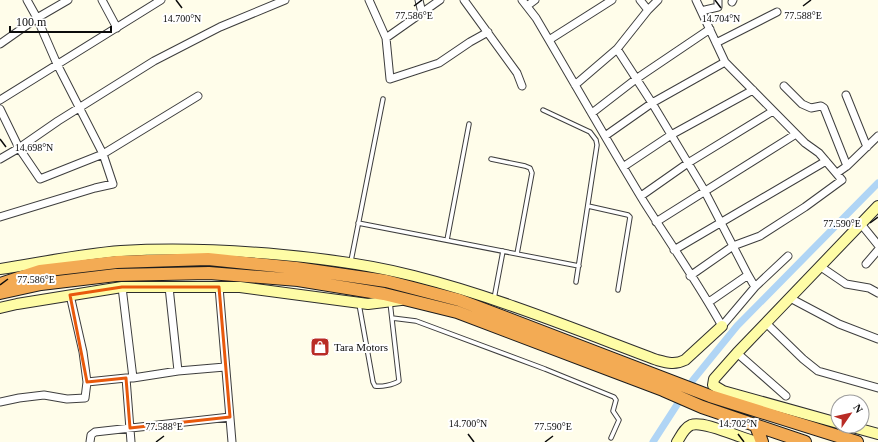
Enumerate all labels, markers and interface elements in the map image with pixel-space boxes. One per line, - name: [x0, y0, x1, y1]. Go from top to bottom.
- scale bar: [10, 8, 111, 34]
- text: 77.586°E: [395, 10, 433, 21]
- text: 77.588°E: [784, 10, 822, 21]
- text: 14.700°N: [163, 13, 201, 24]
- text: 14.704°N: [702, 13, 740, 24]
- text: 100 m: [16, 15, 47, 29]
- text: 14.698°N: [15, 142, 53, 153]
- text: 77.590°E: [823, 218, 861, 229]
- text: 77.586°E: [17, 274, 55, 285]
- shop icon: Tara Motors: [309, 336, 331, 358]
- place label: Tara Motors: [334, 341, 388, 353]
- north arrow: [830, 394, 870, 434]
- text: N: [851, 402, 866, 415]
- text: 14.700°N: [449, 418, 487, 429]
- text: 14.702°N: [719, 418, 757, 429]
- text: 77.588°E: [145, 421, 183, 432]
- text: 77.590°E: [534, 421, 572, 432]

